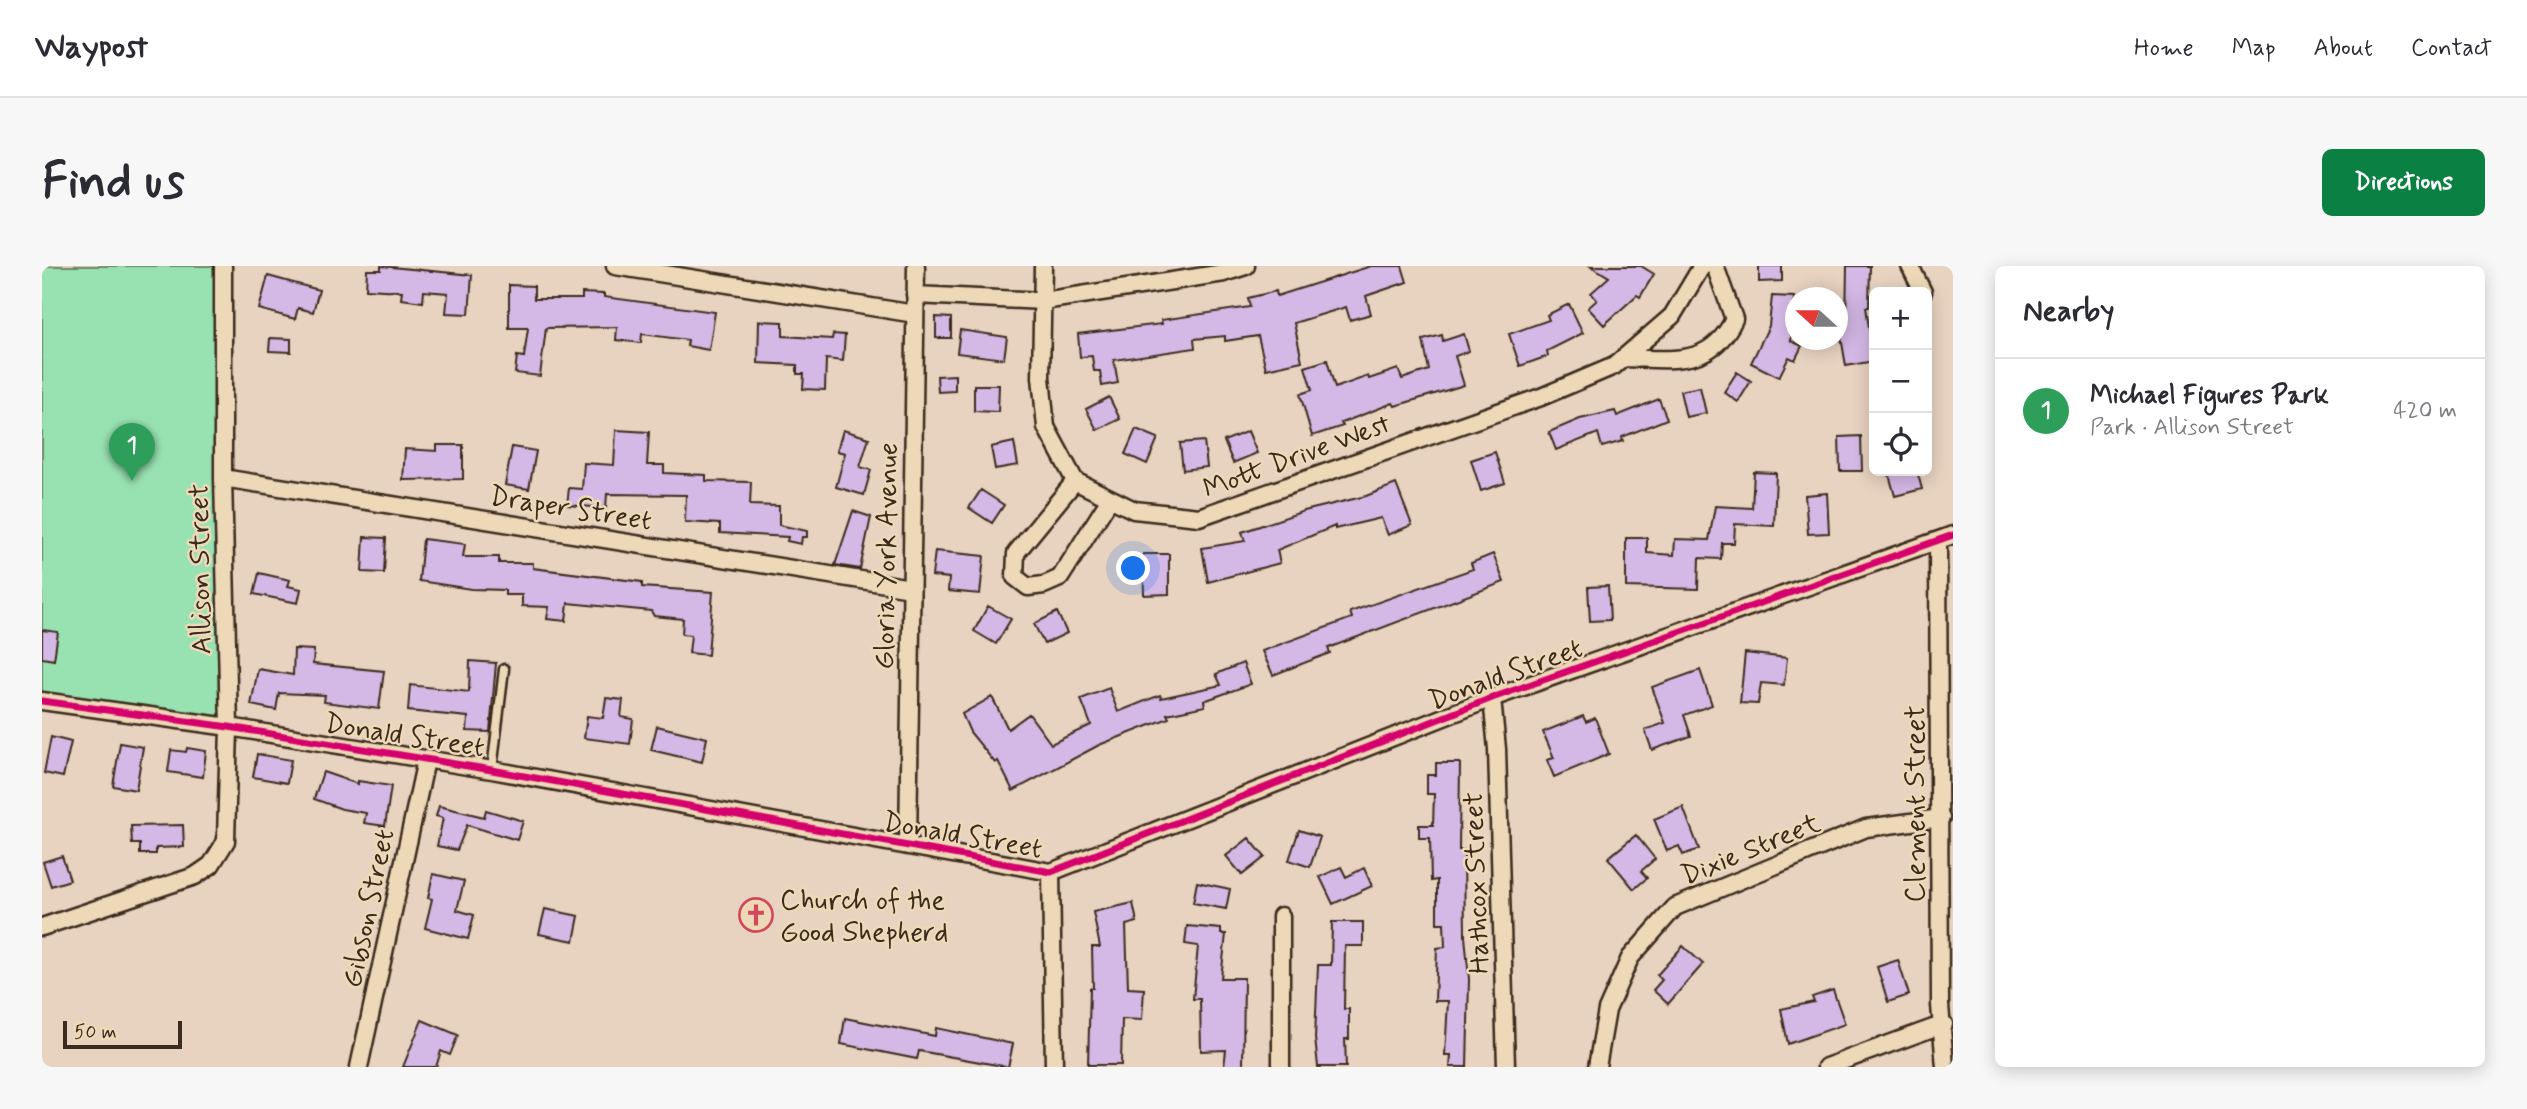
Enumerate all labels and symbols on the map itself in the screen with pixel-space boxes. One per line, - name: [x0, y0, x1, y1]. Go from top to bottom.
- north arrow: [1785, 287, 1848, 350]
- street label: Mott Drive West: [1198, 406, 1396, 508]
- pin: 1: [109, 423, 155, 481]
- street label: Gloria York Avenue: [867, 442, 908, 670]
- street label: Draper Street: [487, 478, 654, 541]
- street label: Allison Street: [182, 483, 221, 655]
- your location: [1116, 551, 1150, 585]
- street label: Donald Street: [1424, 630, 1588, 720]
- street label: Clement Street: [1898, 705, 1935, 903]
- street label: Donald Street: [322, 706, 487, 767]
- street label: Hathcox Street: [1456, 791, 1499, 975]
- street label: Donald Street: [880, 804, 1045, 869]
- street label: Dixie Street: [1676, 805, 1827, 895]
- street label: Gibson Street: [335, 826, 404, 991]
- place label: Church of the Good Shepherd: [780, 883, 948, 952]
- church icon: Church of the Good Shepherd: [737, 896, 775, 934]
- scale bar: [63, 1018, 182, 1050]

